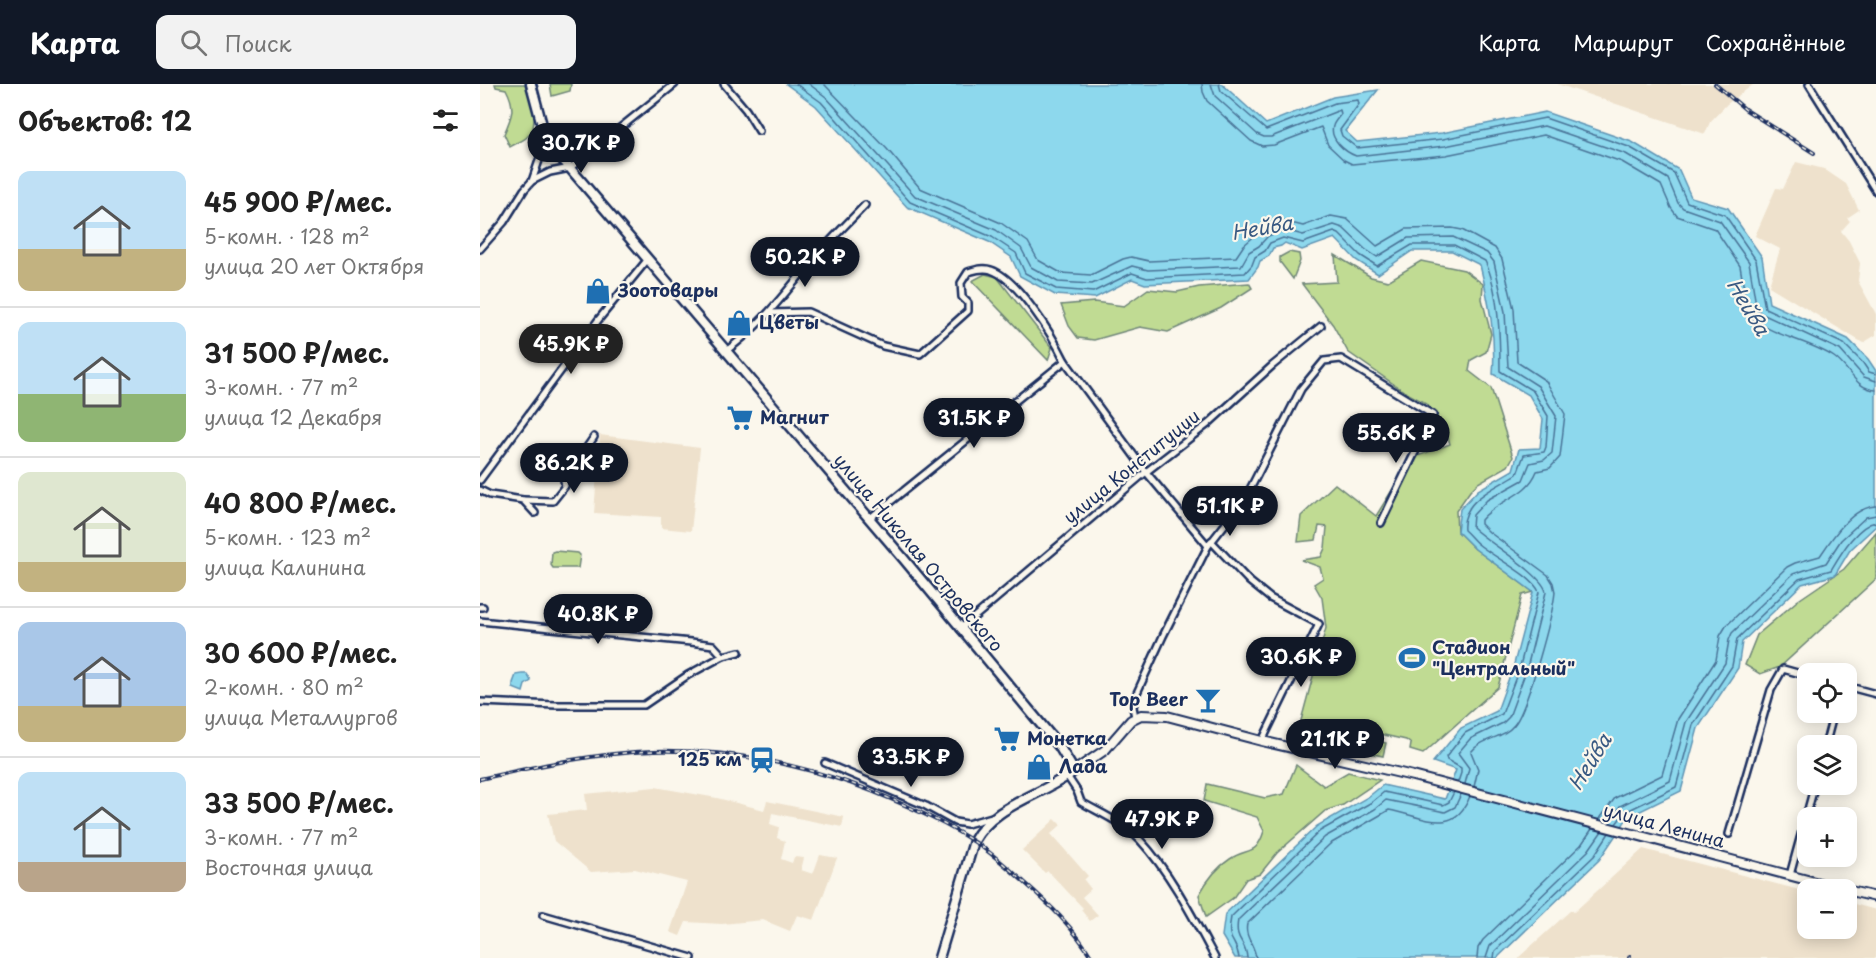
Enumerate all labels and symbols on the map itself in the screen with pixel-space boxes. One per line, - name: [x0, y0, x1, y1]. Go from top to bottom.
- pin: 30.7K ₽: [526, 123, 636, 174]
- water label: Нейва: [1229, 207, 1296, 247]
- pin: 50.2K ₽: [750, 237, 860, 288]
- water label: Нейва: [1720, 272, 1778, 341]
- shop icon: Зоотовары: [583, 276, 613, 306]
- place label: Зоотовары: [617, 276, 718, 303]
- shop icon: Цветы: [724, 308, 754, 338]
- place label: Цветы: [759, 308, 819, 335]
- pin: 45.9K ₽: [516, 324, 626, 375]
- pin: 31.5K ₽: [919, 398, 1029, 449]
- street label: улица Конституции: [1057, 402, 1205, 530]
- supermarket icon: Магнит: [725, 403, 755, 433]
- place label: Магнит: [760, 403, 829, 430]
- pin: 55.6K ₽: [1341, 413, 1451, 464]
- pin: 86.2K ₽: [519, 443, 629, 494]
- street label: улица Николая Островского: [828, 447, 1010, 657]
- pin: 51.1K ₽: [1175, 486, 1285, 537]
- pin: 40.8K ₽: [543, 594, 653, 645]
- place label: Стадион "Центральный": [1432, 633, 1575, 681]
- pin: 30.6K ₽: [1246, 637, 1356, 688]
- sports icon: Стадион "Центральный": [1397, 643, 1427, 673]
- place label: Top Beer: [1109, 685, 1189, 712]
- bar icon: Top Beer: [1193, 685, 1223, 715]
- pin: 21.1K ₽: [1280, 719, 1390, 770]
- supermarket icon: Монетка: [992, 724, 1022, 754]
- place label: Монетка: [1027, 724, 1108, 751]
- water label: Нейва: [1560, 727, 1619, 796]
- pin: 33.5K ₽: [856, 737, 966, 788]
- place label: 125 км: [678, 745, 742, 772]
- station icon: 125 км: [747, 745, 777, 775]
- shop icon: Лада: [1024, 752, 1054, 782]
- place label: Лада: [1059, 752, 1108, 779]
- street label: улица Ленина: [1601, 795, 1729, 854]
- pin: 47.9K ₽: [1107, 799, 1217, 850]

